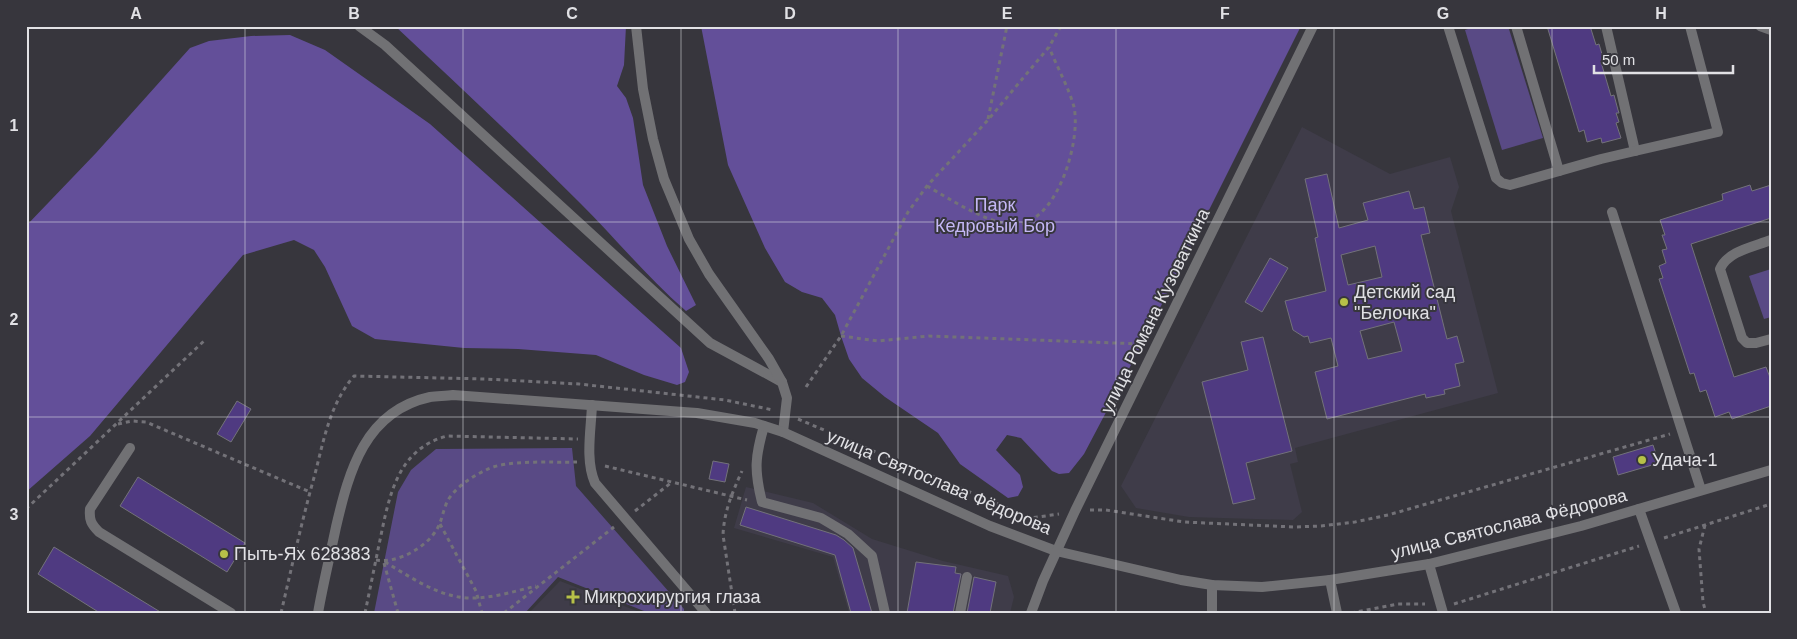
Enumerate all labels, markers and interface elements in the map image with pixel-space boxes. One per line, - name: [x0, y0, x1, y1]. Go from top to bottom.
- text: A: [130, 5, 142, 22]
- text: B: [348, 5, 360, 22]
- text: C: [566, 5, 578, 22]
- text: D: [784, 5, 796, 22]
- text: E: [1002, 5, 1013, 22]
- text: F: [1220, 5, 1230, 22]
- text: G: [1437, 5, 1449, 22]
- text: H: [1655, 5, 1667, 22]
- scale bar: [1594, 42, 1733, 74]
- text: 50 m: [1602, 51, 1635, 68]
- text: 1: [10, 117, 19, 134]
- park label: Парк Кедровый Бор: [935, 195, 1055, 236]
- street label: улица Романа Кузоваткина: [1097, 204, 1214, 417]
- place label: Детский сад "Белочка": [1354, 282, 1456, 323]
- marker: Детский сад "Белочка": [1338, 296, 1350, 308]
- text: 2: [10, 311, 19, 328]
- street label: улица Святослава Фёдорова: [824, 425, 1055, 539]
- place label: Удача-1: [1652, 450, 1718, 470]
- marker: Удача-1: [1636, 454, 1648, 466]
- street label: улица Святослава Фёдорова: [1389, 485, 1630, 563]
- text: 3: [10, 506, 19, 523]
- place label: Пыть-Ях 628383: [234, 544, 371, 564]
- marker: Пыть-Ях 628383: [218, 548, 230, 560]
- place label: Микрохирургия глаза: [584, 587, 762, 607]
- marker: Микрохирургия глаза: [566, 590, 580, 604]

